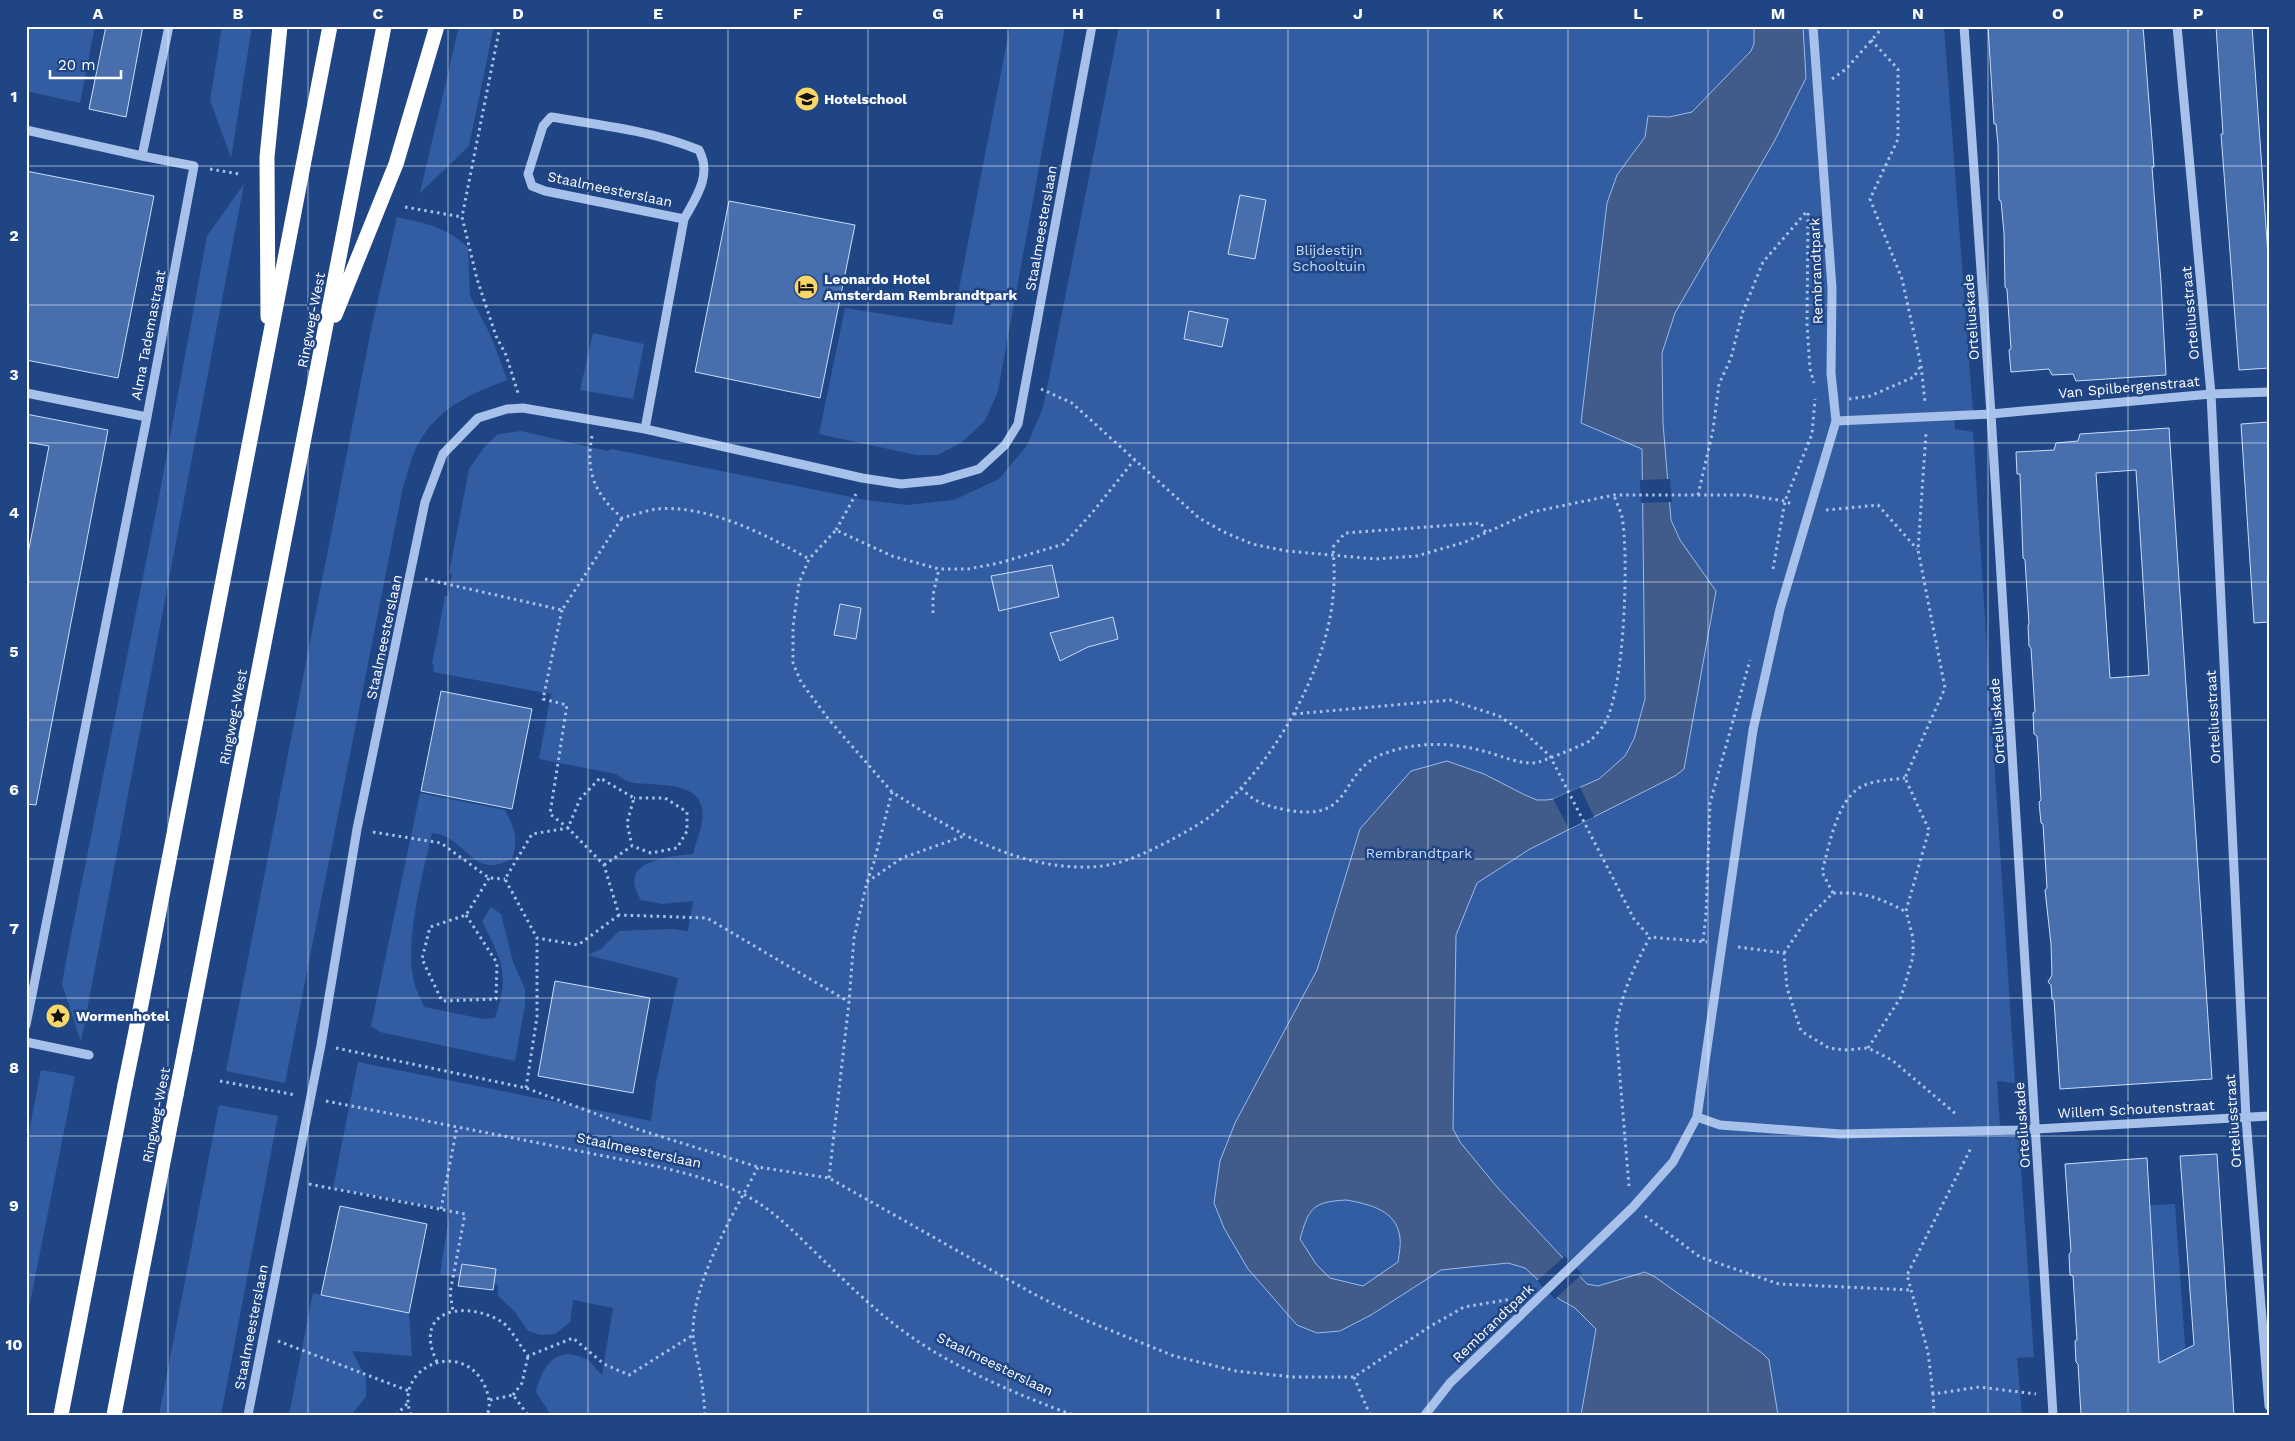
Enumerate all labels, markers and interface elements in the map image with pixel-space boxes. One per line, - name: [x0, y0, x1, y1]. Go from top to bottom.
- text: A: [93, 4, 104, 23]
- text: B: [233, 4, 244, 23]
- text: C: [373, 4, 384, 23]
- text: D: [512, 4, 524, 23]
- text: E: [653, 4, 663, 23]
- text: F: [793, 4, 803, 23]
- text: G: [932, 4, 944, 23]
- text: H: [1072, 4, 1084, 23]
- text: I: [1215, 4, 1221, 23]
- text: J: [1353, 4, 1363, 23]
- text: K: [1492, 4, 1504, 23]
- text: L: [1633, 4, 1643, 23]
- text: M: [1771, 4, 1785, 23]
- text: N: [1912, 4, 1924, 23]
- text: O: [2052, 4, 2064, 23]
- text: P: [2193, 4, 2204, 23]
- scale bar: [50, 48, 121, 80]
- text: 20 m: [58, 56, 96, 74]
- school or university icon: Hotelschool: [794, 86, 820, 112]
- text: 1: [11, 87, 17, 106]
- place label: Hotelschool: [824, 91, 907, 107]
- street label: Staalmeesterslaan: [1022, 164, 1060, 292]
- street label: Staalmeesterslaan: [546, 168, 674, 210]
- street label: Rembrandtpark: [1806, 218, 1826, 324]
- text: 2: [9, 226, 19, 245]
- park label: Blijdestijn Schooltuin: [1292, 242, 1366, 274]
- street label: Orteliusstraat: [2178, 265, 2202, 360]
- street label: Alma Tademastraat: [128, 268, 168, 401]
- street label: Ringweg-West: [294, 271, 328, 369]
- place label: Leonardo Hotel Amsterdam Rembrandtpark: [824, 271, 1017, 303]
- street label: Orteliuskade: [1960, 273, 1982, 361]
- hotel icon: Leonardo Hotel Amsterdam Rembrandtpark: [793, 274, 819, 300]
- text: 3: [9, 365, 19, 384]
- street label: Van Spilbergenstraat: [2058, 373, 2201, 401]
- text: 4: [9, 503, 19, 522]
- street label: Staalmeesterslaan: [363, 573, 405, 701]
- text: 5: [9, 642, 19, 661]
- street label: Ringweg-West: [216, 668, 250, 766]
- street label: Orteliusstraat: [2203, 670, 2223, 764]
- street label: Orteliuskade: [1986, 677, 2008, 765]
- text: 6: [9, 780, 19, 799]
- park label: Rembrandtpark: [1366, 845, 1472, 861]
- text: 7: [9, 919, 19, 938]
- place icon: Wormenhotel: [45, 1003, 71, 1029]
- place label: Wormenhotel: [76, 1008, 170, 1024]
- text: 8: [9, 1058, 19, 1077]
- street label: Ringweg-West: [139, 1066, 173, 1164]
- street label: Orteliusstraat: [2222, 1073, 2244, 1168]
- street label: Orteliuskade: [2011, 1081, 2033, 1169]
- street label: Willem Schoutenstraat: [2057, 1097, 2215, 1121]
- street label: Staalmeesterslaan: [575, 1129, 703, 1171]
- text: 9: [9, 1196, 19, 1215]
- street label: Staalmeesterslaan: [231, 1263, 271, 1391]
- street label: Rembrandtpark: [1449, 1280, 1537, 1366]
- street label: Staalmeesterslaan: [934, 1329, 1056, 1399]
- text: 10: [5, 1335, 23, 1354]

